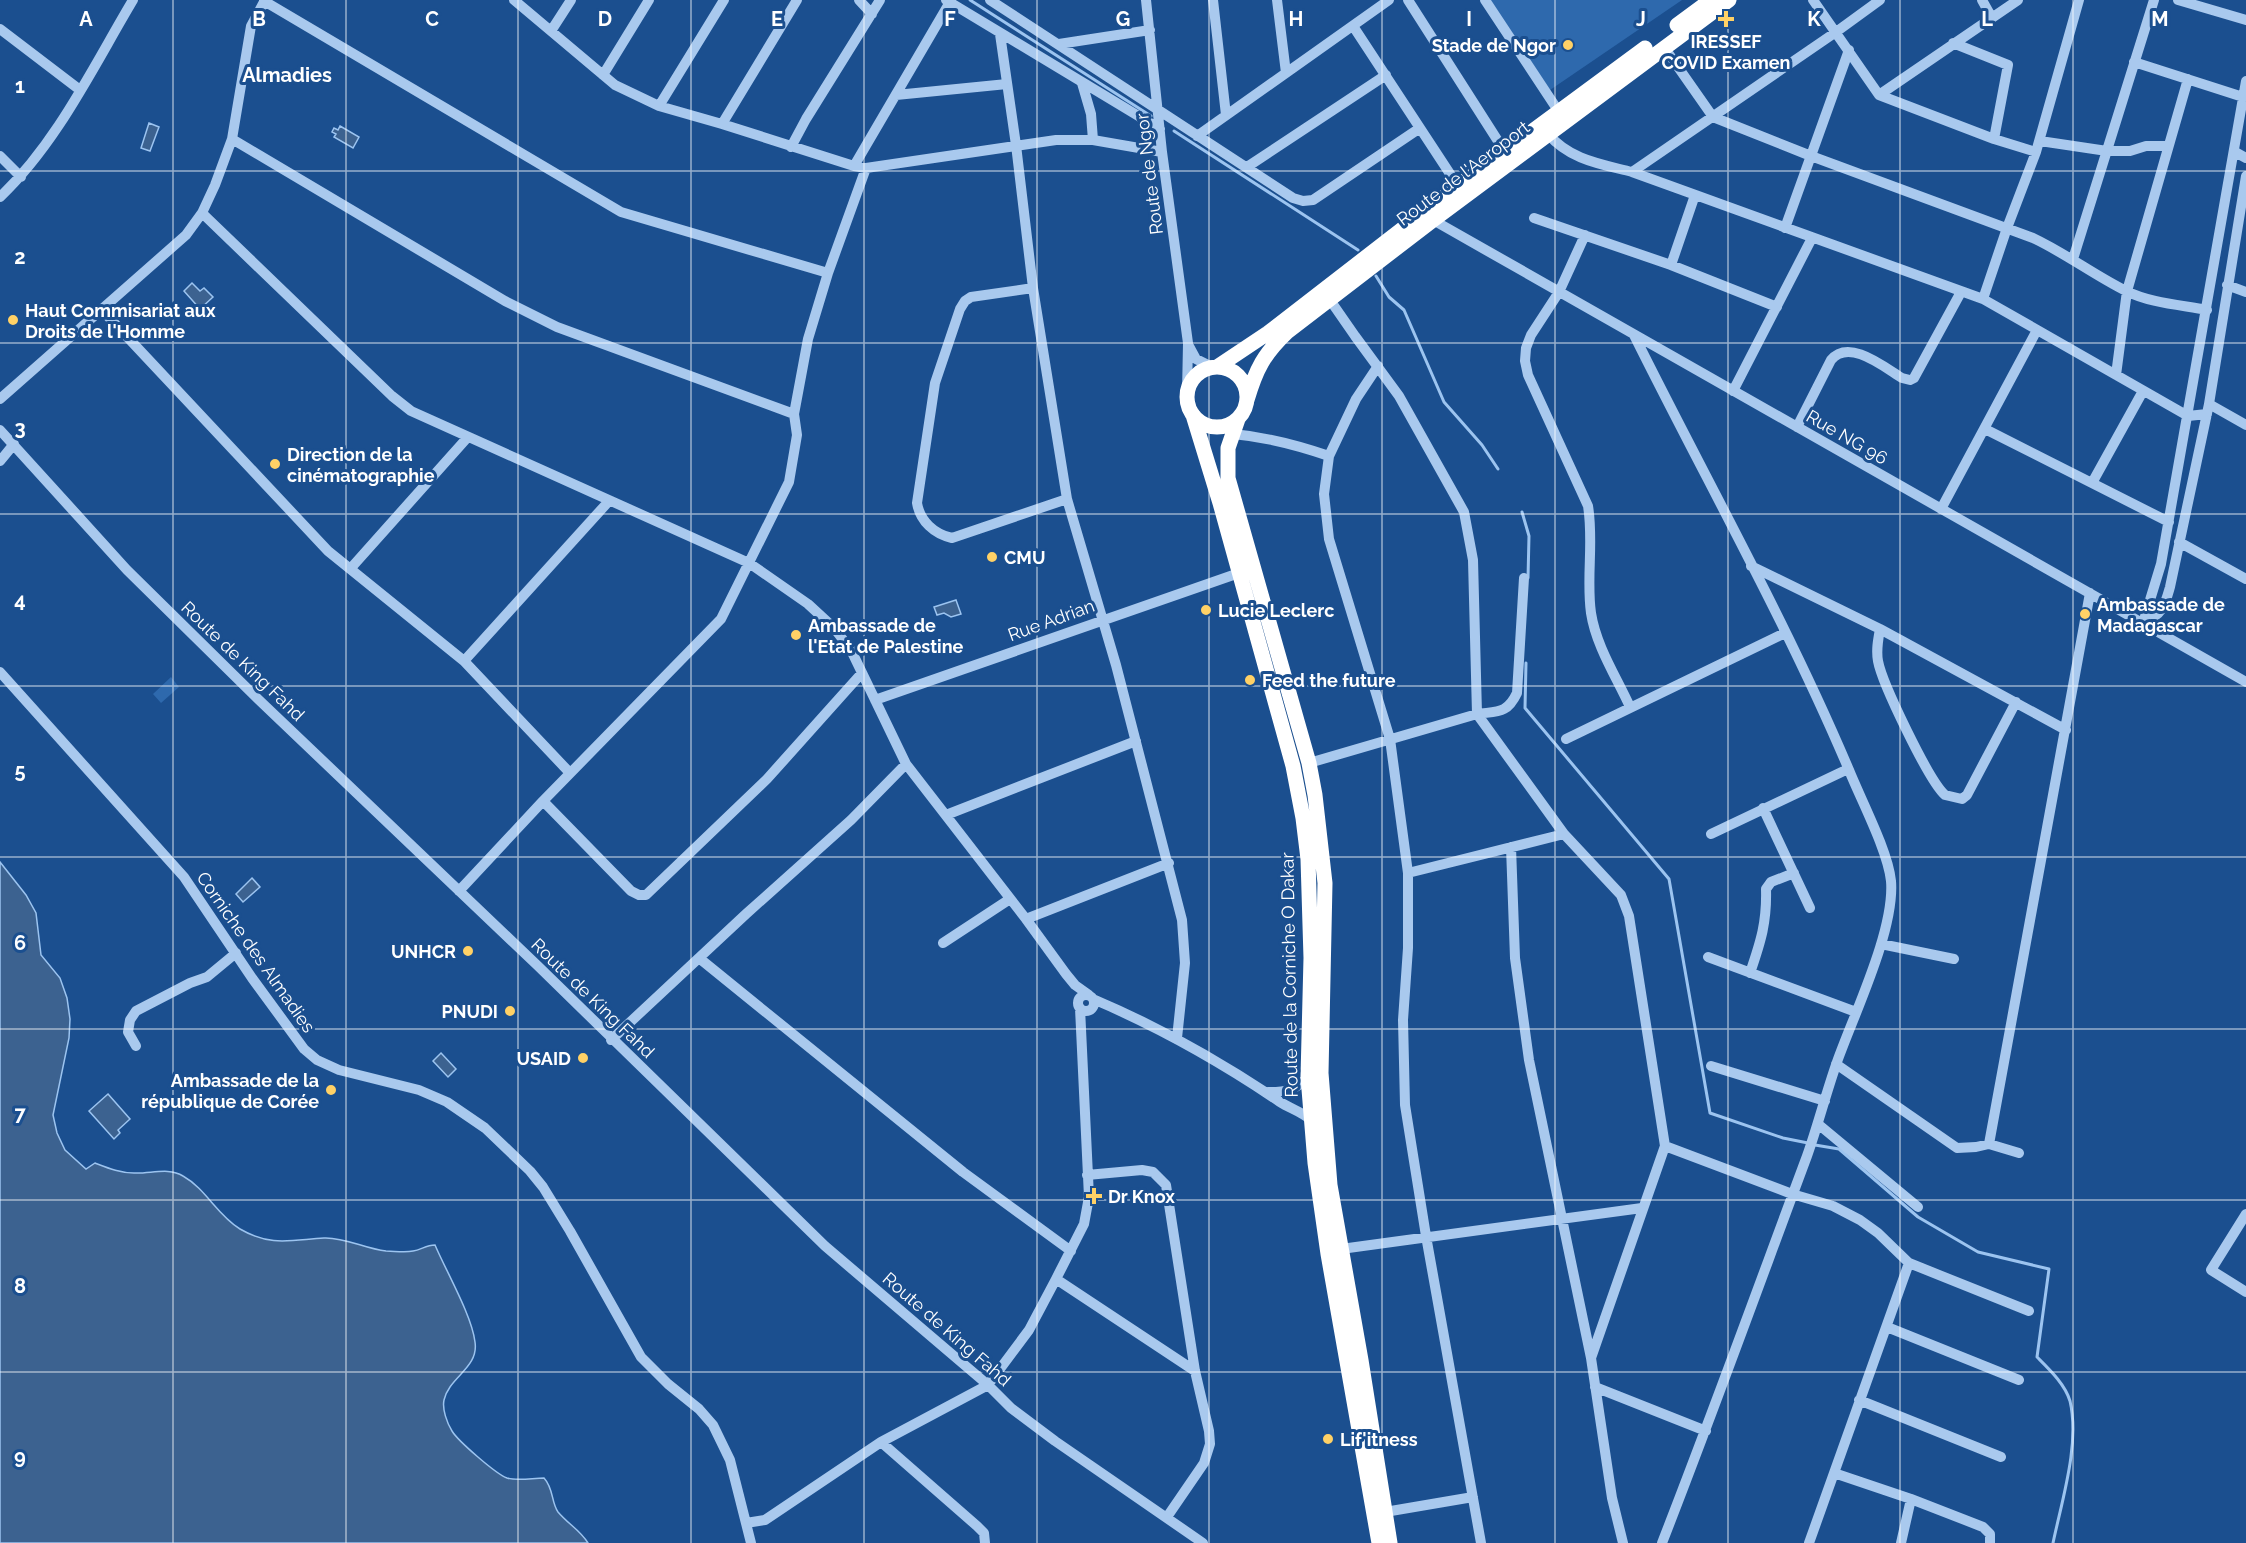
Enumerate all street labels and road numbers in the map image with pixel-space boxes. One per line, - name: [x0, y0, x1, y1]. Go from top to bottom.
- street label: Route de Ngor: [1131, 111, 1167, 236]
- street label: Route de l'Aeroport: [1393, 116, 1533, 230]
- street label: Rue NG 96: [1803, 405, 1891, 469]
- street label: Rue Adrian: [1005, 595, 1097, 645]
- street label: Route de King Fahd: [177, 597, 309, 725]
- street label: Route de la Corniche O Dakar: [1276, 852, 1302, 1098]
- street label: Corniche des Almadies: [192, 867, 320, 1037]
- street label: Route de King Fahd: [527, 934, 659, 1062]
- street label: Route de King Fahd: [879, 1268, 1015, 1390]

